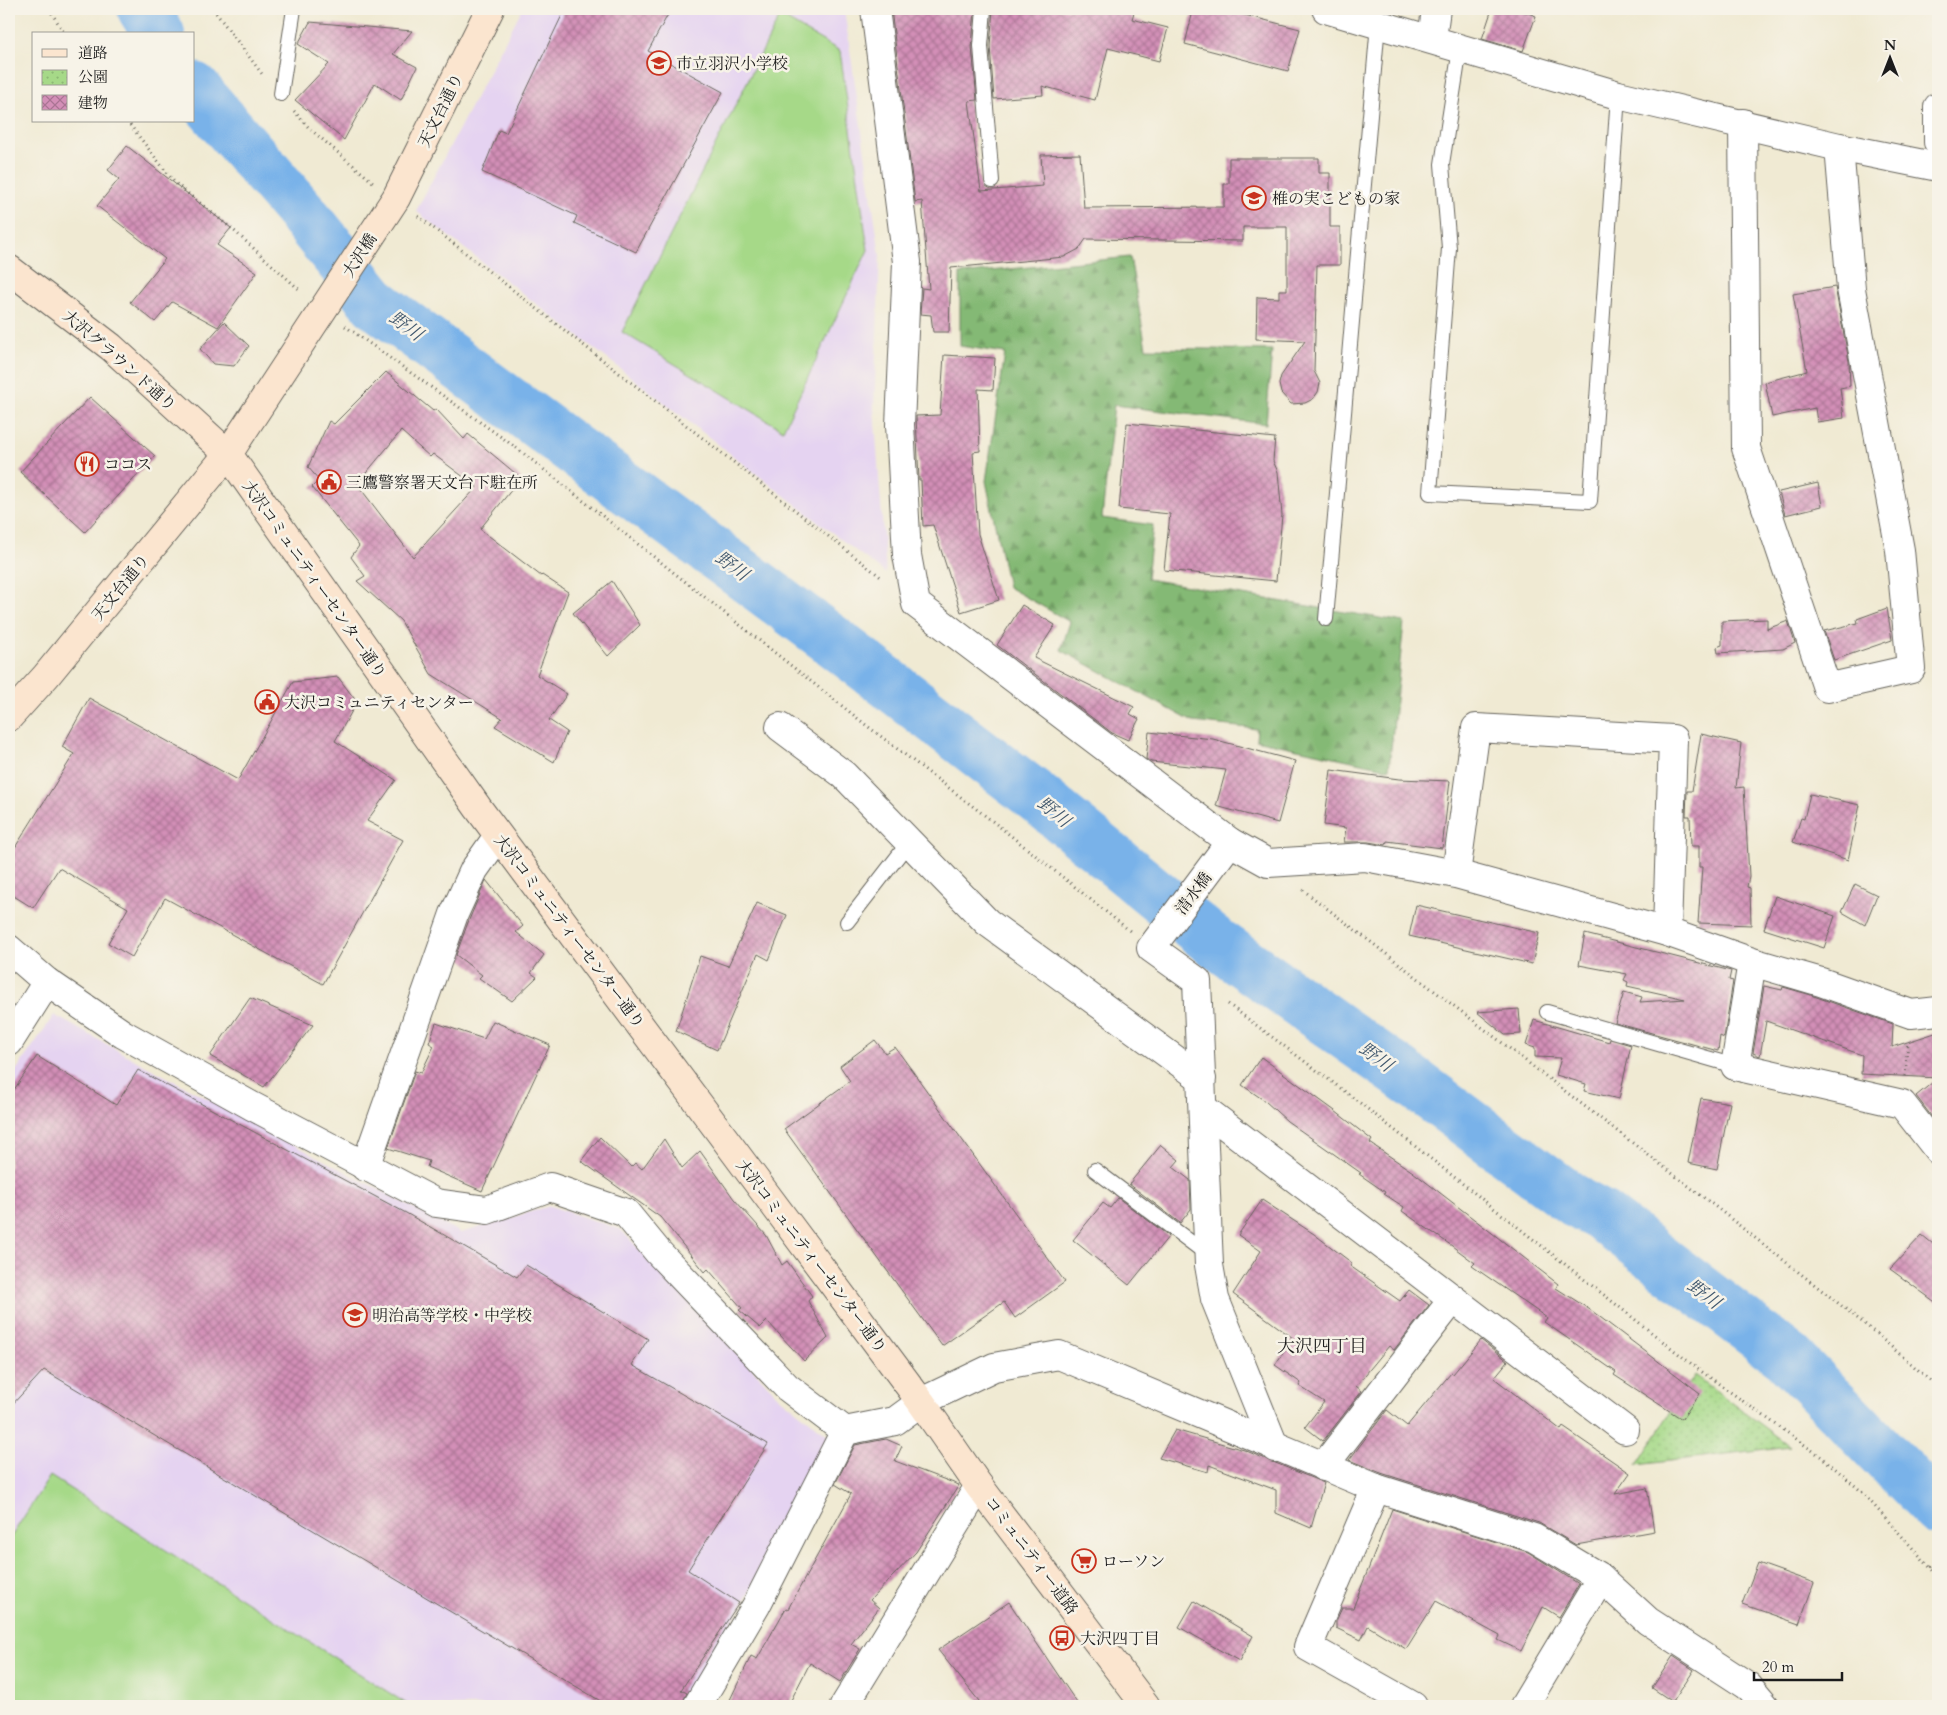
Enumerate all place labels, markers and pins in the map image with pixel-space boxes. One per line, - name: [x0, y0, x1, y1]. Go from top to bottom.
- school or university icon: 市立羽沢小学校: [646, 50, 672, 76]
- place label: 市立羽沢小学校: [676, 53, 788, 75]
- school or university icon: 椎の実こどもの家: [1241, 185, 1267, 211]
- place label: 椎の実こどもの家: [1272, 188, 1400, 210]
- restaurant icon: ココス: [74, 451, 100, 477]
- place label: ココス: [104, 454, 152, 476]
- public building icon: 三鷹警察署天文台下駐在所: [316, 469, 342, 495]
- place label: 三鷹警察署天文台下駐在所: [346, 472, 538, 494]
- public building icon: 大沢コミュニティセンター: [254, 689, 280, 715]
- place label: 大沢コミュニティセンター: [284, 692, 474, 714]
- school or university icon: 明治高等学校・中学校: [342, 1302, 368, 1328]
- place label: 明治高等学校・中学校: [372, 1305, 532, 1327]
- supermarket icon: ローソン: [1071, 1548, 1097, 1574]
- place label: ローソン: [1102, 1551, 1165, 1573]
- bus stop icon: 大沢四丁目: [1049, 1625, 1075, 1651]
- place label: 大沢四丁目: [1080, 1628, 1160, 1650]

